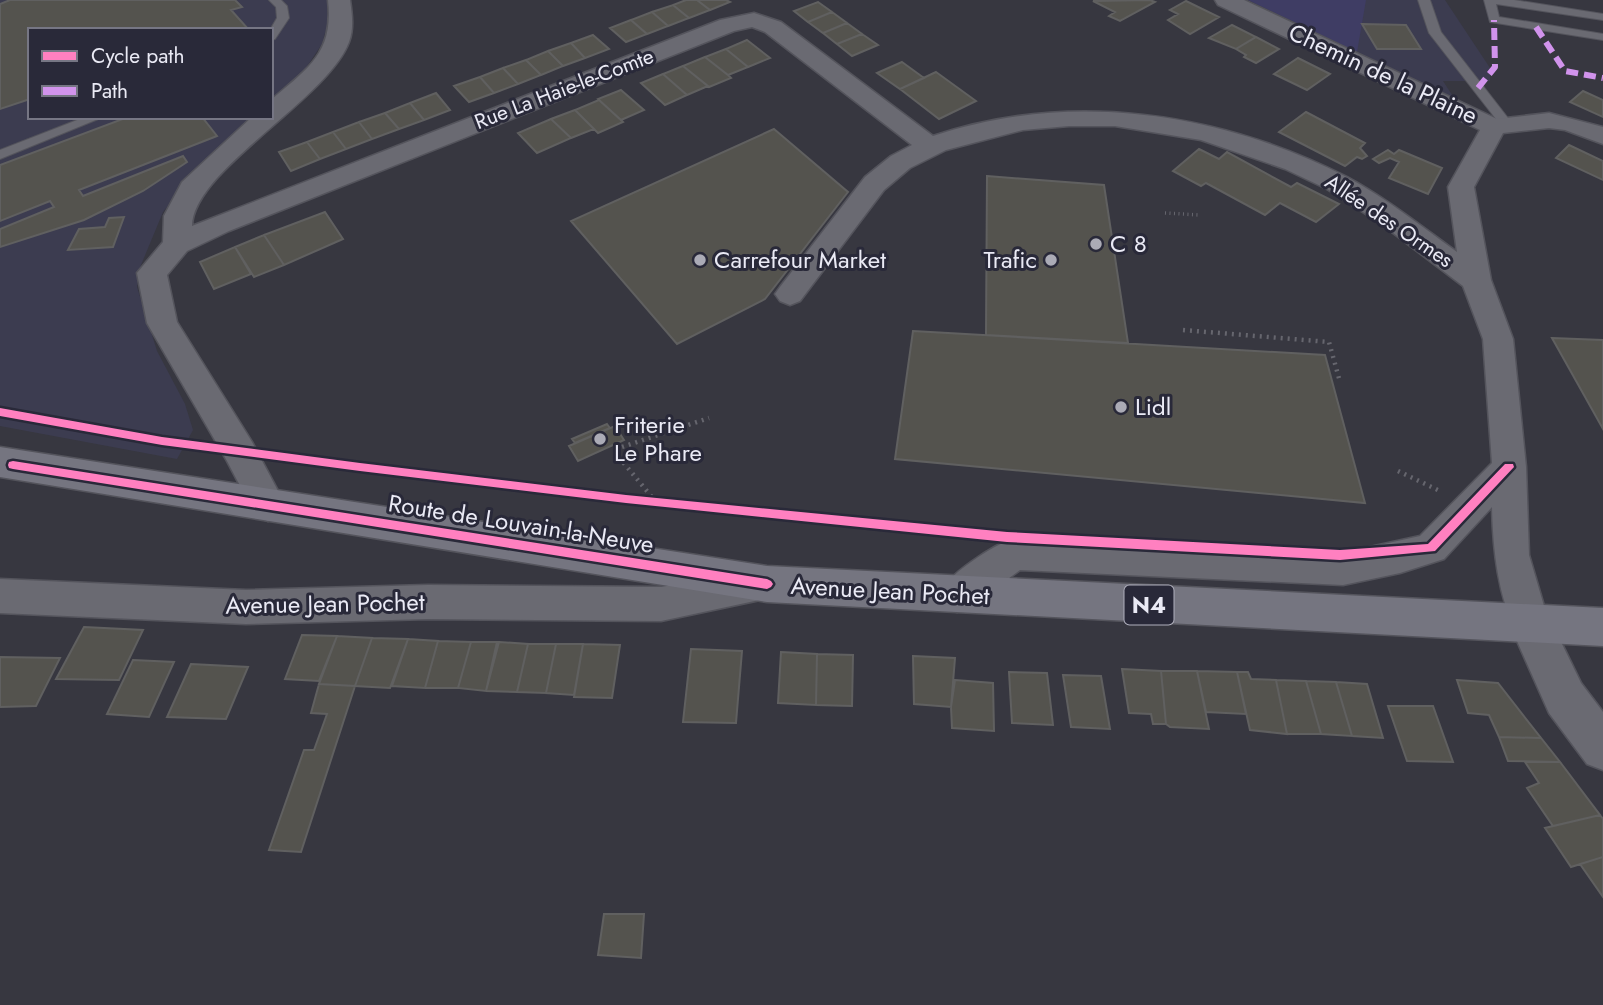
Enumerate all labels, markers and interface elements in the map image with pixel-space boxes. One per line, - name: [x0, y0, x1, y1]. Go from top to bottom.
- street label: Chemin de la Plaine: [1283, 14, 1484, 133]
- legend: [28, 28, 273, 119]
- text: Cycle path: [91, 41, 184, 71]
- street label: Rue La Haie-le-Comte: [470, 41, 658, 137]
- text: Path: [91, 76, 128, 106]
- street label: Allée des Ormes: [1319, 167, 1459, 275]
- place label: C 8: [1110, 226, 1147, 261]
- marker: C 8: [1088, 236, 1104, 252]
- place label: Carrefour Market: [714, 242, 886, 277]
- place label: Trafic: [983, 242, 1037, 277]
- marker: Carrefour Market: [692, 252, 708, 268]
- marker: Trafic: [1043, 252, 1059, 268]
- place label: Lidl: [1135, 389, 1171, 424]
- marker: Lidl: [1113, 399, 1129, 415]
- place label: Friterie Le Phare: [614, 407, 702, 470]
- marker: Friterie Le Phare: [592, 431, 608, 447]
- street label: Route de Louvain-la-Neuve: [386, 485, 656, 562]
- street label: Avenue Jean Pochet: [790, 568, 991, 613]
- street label: Avenue Jean Pochet: [225, 584, 425, 623]
- road number: N4: [1124, 586, 1174, 624]

